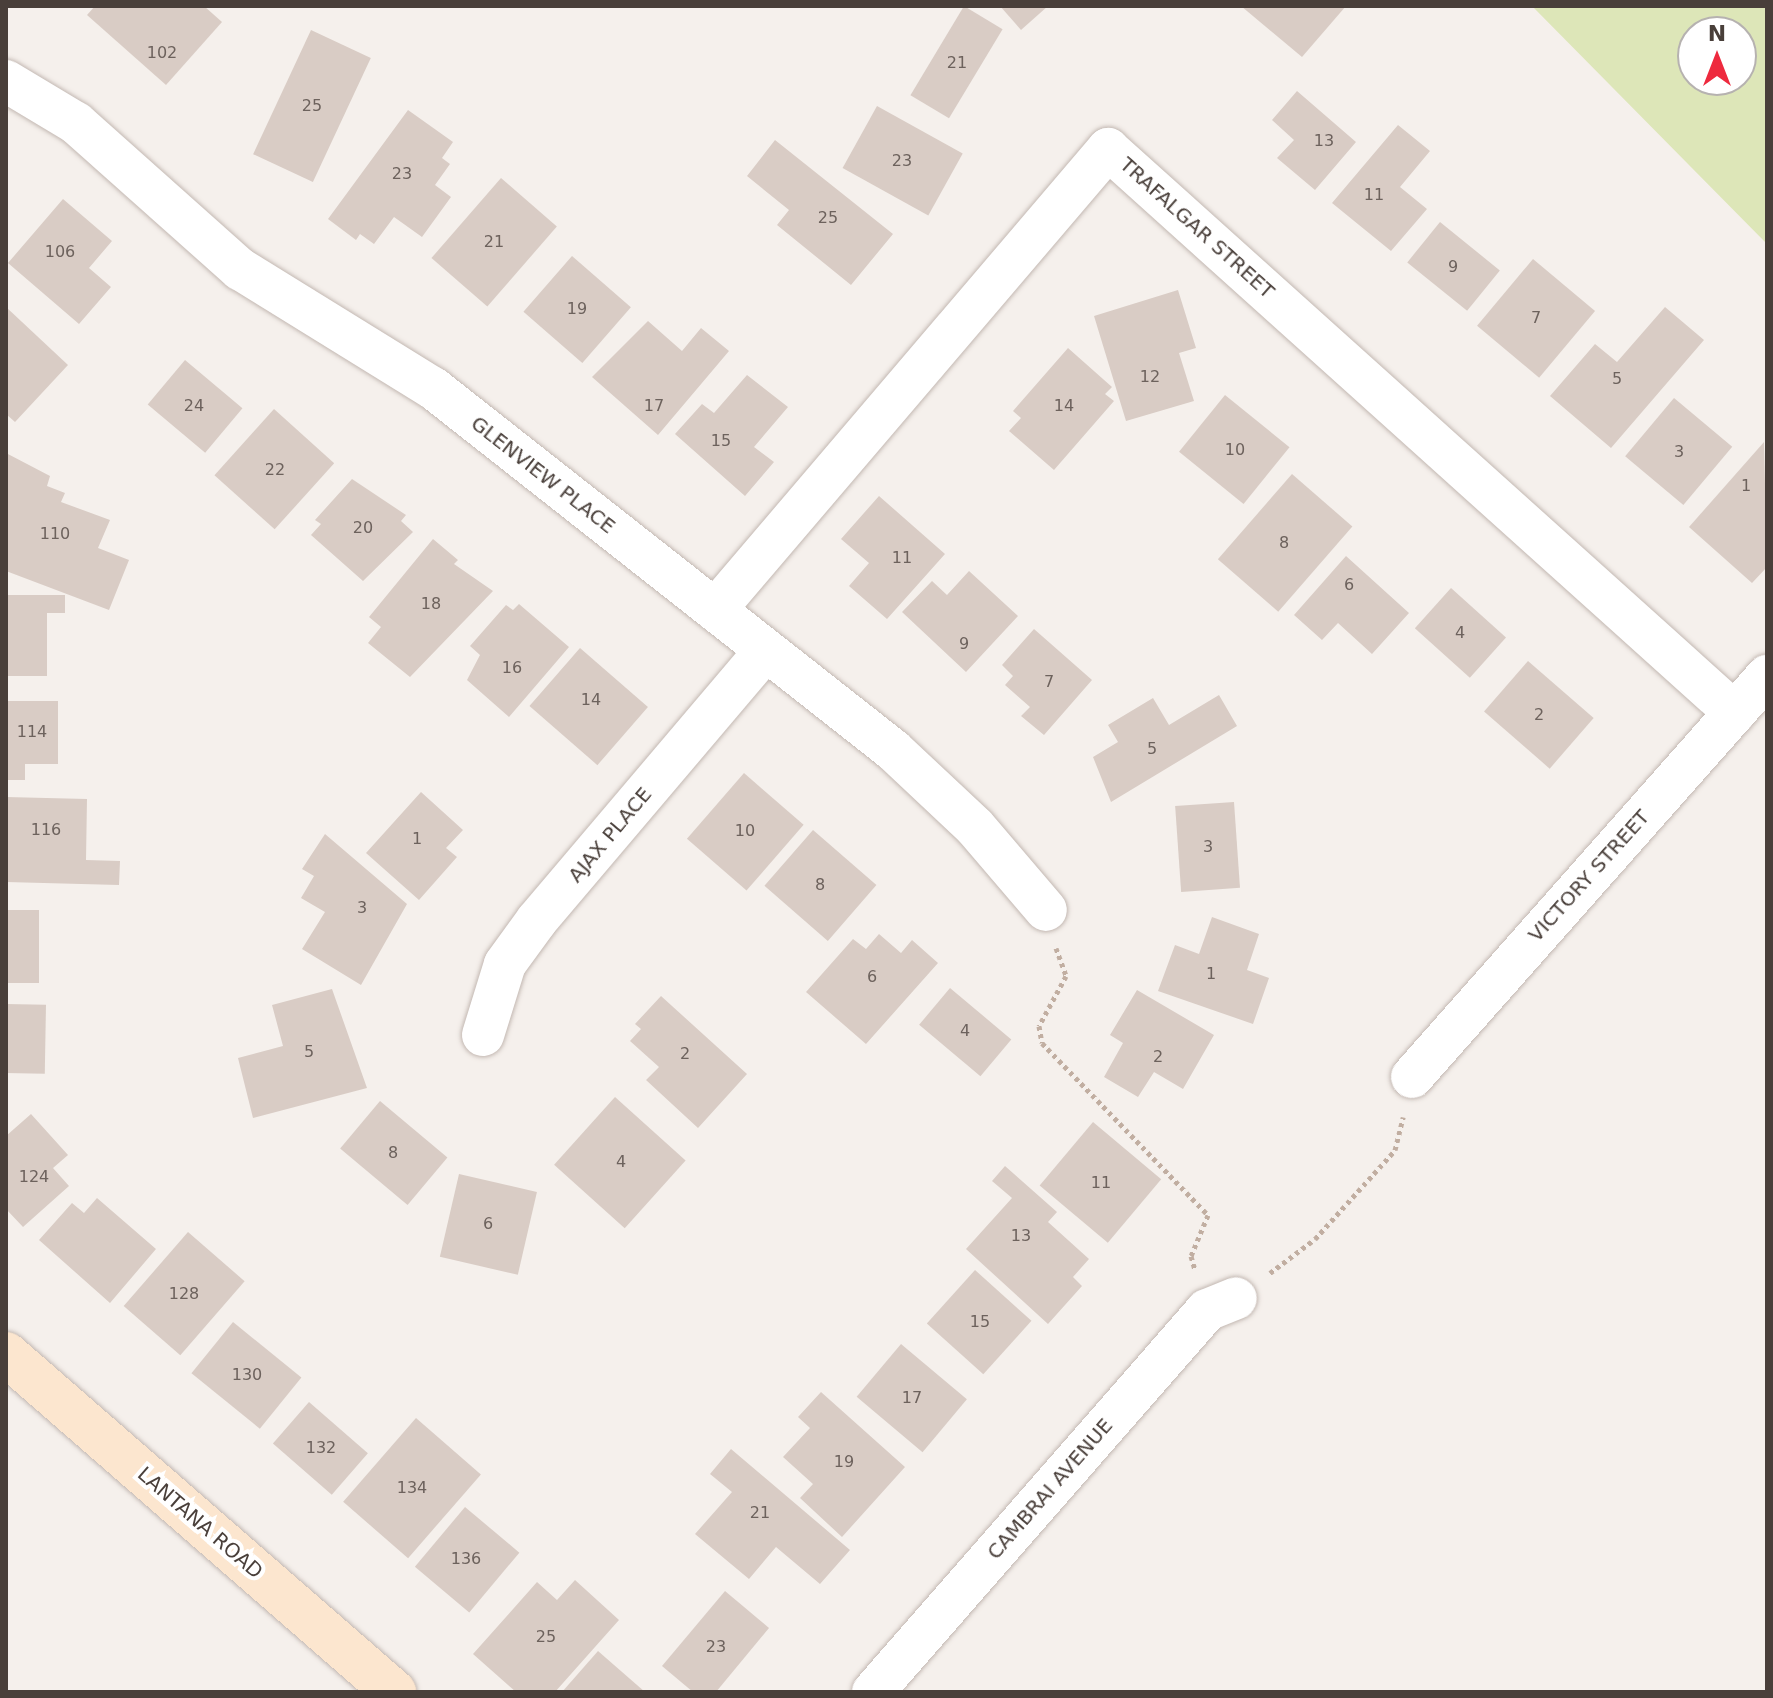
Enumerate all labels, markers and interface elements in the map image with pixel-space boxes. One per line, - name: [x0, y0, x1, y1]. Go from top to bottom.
- north arrow: [1677, 16, 1757, 96]
- text: N: [1708, 21, 1726, 46]
- house number: 102: [147, 43, 177, 63]
- house number: 21: [947, 53, 967, 73]
- house number: 25: [302, 96, 322, 116]
- house number: 13: [1314, 131, 1334, 151]
- house number: 23: [892, 151, 912, 171]
- street label: TRAFALGAR STREET: [1115, 152, 1279, 304]
- house number: 23: [392, 164, 412, 184]
- house number: 11: [1364, 185, 1384, 205]
- house number: 25: [818, 208, 838, 228]
- house number: 21: [484, 232, 504, 252]
- house number: 106: [45, 242, 75, 262]
- house number: 9: [1448, 257, 1458, 277]
- house number: 19: [567, 299, 587, 319]
- house number: 7: [1531, 308, 1541, 328]
- house number: 12: [1140, 367, 1160, 387]
- house number: 5: [1612, 369, 1622, 389]
- house number: 24: [184, 396, 204, 416]
- house number: 17: [644, 396, 664, 416]
- house number: 14: [1054, 396, 1074, 416]
- street label: GLENVIEW PLACE: [466, 411, 620, 539]
- house number: 15: [711, 431, 731, 451]
- house number: 10: [1225, 440, 1245, 460]
- house number: 3: [1674, 442, 1684, 462]
- house number: 22: [265, 460, 285, 480]
- house number: 1: [1741, 476, 1751, 496]
- house number: 20: [353, 518, 373, 538]
- house number: 110: [40, 524, 70, 544]
- house number: 8: [1279, 533, 1289, 553]
- house number: 11: [892, 548, 912, 568]
- house number: 6: [1344, 575, 1354, 595]
- house number: 18: [421, 594, 441, 614]
- house number: 4: [1455, 623, 1465, 643]
- house number: 9: [959, 634, 969, 654]
- house number: 16: [502, 658, 522, 678]
- house number: 7: [1044, 672, 1054, 692]
- house number: 14: [581, 690, 601, 710]
- house number: 2: [1534, 705, 1544, 725]
- house number: 114: [17, 722, 47, 742]
- house number: 5: [1147, 739, 1157, 759]
- street label: AJAX PLACE: [563, 783, 657, 887]
- street label: VICTORY STREET: [1524, 805, 1654, 947]
- house number: 116: [31, 820, 61, 840]
- house number: 10: [735, 821, 755, 841]
- house number: 1: [412, 829, 422, 849]
- house number: 3: [1203, 837, 1213, 857]
- house number: 8: [815, 875, 825, 895]
- house number: 3: [357, 898, 367, 918]
- house number: 1: [1206, 964, 1216, 984]
- house number: 6: [867, 967, 877, 987]
- house number: 4: [960, 1021, 970, 1041]
- house number: 5: [304, 1042, 314, 1062]
- house number: 2: [680, 1044, 690, 1064]
- house number: 2: [1153, 1047, 1163, 1067]
- house number: 8: [388, 1143, 398, 1163]
- house number: 4: [616, 1152, 626, 1172]
- house number: 124: [19, 1167, 49, 1187]
- house number: 11: [1091, 1173, 1111, 1193]
- house number: 6: [483, 1214, 493, 1234]
- house number: 13: [1011, 1226, 1031, 1246]
- house number: 128: [169, 1284, 199, 1304]
- house number: 15: [970, 1312, 990, 1332]
- house number: 130: [232, 1365, 262, 1385]
- house number: 17: [902, 1388, 922, 1408]
- street label: CAMBRAI AVENUE: [982, 1414, 1118, 1564]
- house number: 132: [306, 1438, 336, 1458]
- house number: 19: [834, 1452, 854, 1472]
- street label: LANTANA ROAD: [133, 1462, 267, 1584]
- house number: 134: [397, 1478, 427, 1498]
- house number: 21: [750, 1503, 770, 1523]
- house number: 136: [451, 1549, 481, 1569]
- house number: 25: [536, 1627, 556, 1647]
- house number: 23: [706, 1637, 726, 1657]

